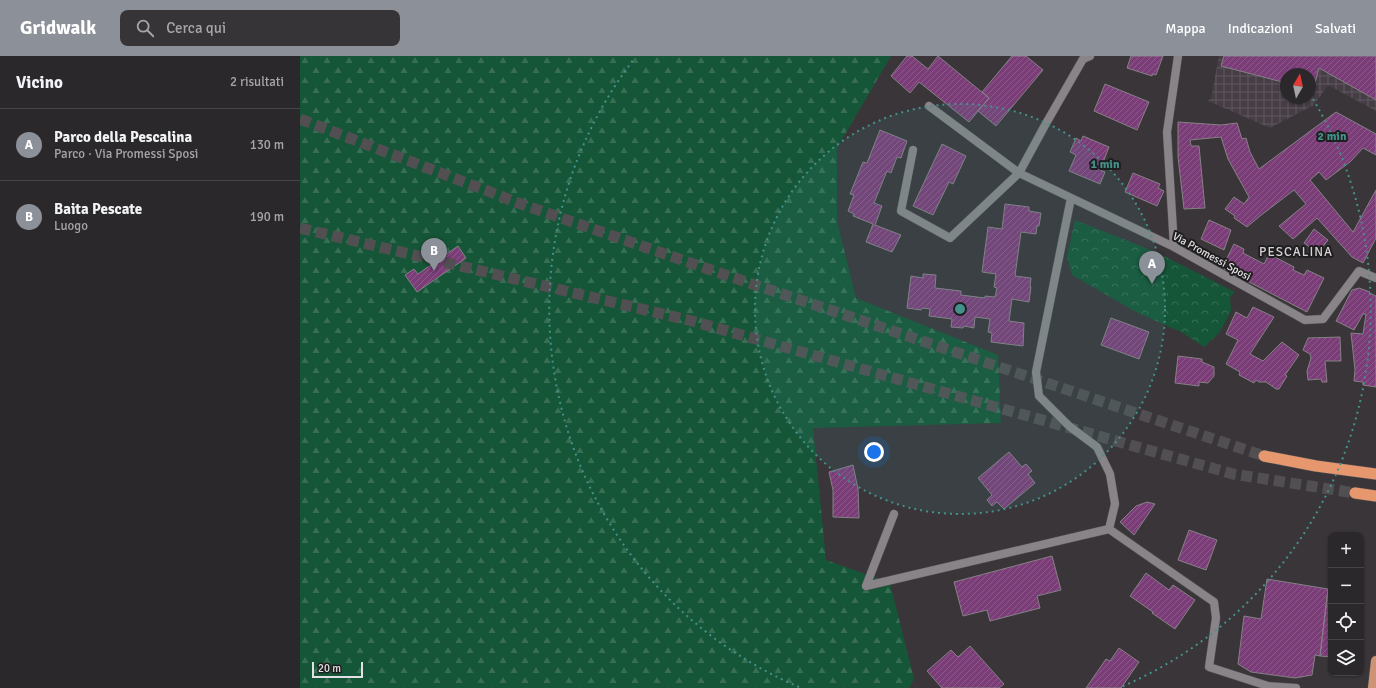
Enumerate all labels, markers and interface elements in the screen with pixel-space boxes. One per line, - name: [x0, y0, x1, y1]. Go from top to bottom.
- search box: [120, 10, 400, 46]
- text: Gridwalk: [20, 16, 96, 40]
- icon: search: [134, 17, 156, 39]
- text: Cerca qui: [166, 19, 226, 37]
- text: Mappa: [1165, 20, 1206, 37]
- text: Indicazioni: [1228, 20, 1293, 37]
- text: Salvati: [1315, 20, 1356, 37]
- north arrow: [1280, 68, 1316, 104]
- text: Vicino: [16, 72, 63, 93]
- text: 2 risultati: [230, 74, 284, 90]
- text: Parco della Pescalina: [54, 128, 192, 146]
- text: 2 min: [1318, 129, 1347, 144]
- text: A: [25, 137, 33, 153]
- text: 130 m: [250, 137, 284, 153]
- text: Parco · Via Promessi Sposi: [54, 146, 198, 162]
- text: 1 min: [1091, 157, 1120, 172]
- text: Baita Pescate: [54, 200, 142, 218]
- text: B: [25, 209, 33, 225]
- text: 190 m: [250, 209, 284, 225]
- text: Luogo: [54, 218, 88, 234]
- street label: Via Promessi Sposi: [1170, 229, 1253, 283]
- pin: B: [421, 238, 447, 271]
- district label: PESCALINA: [1259, 244, 1333, 260]
- pin: A: [1139, 251, 1165, 284]
- centre of rings: [953, 302, 967, 316]
- your location: [864, 442, 884, 462]
- map controls: [1328, 532, 1364, 676]
- button: +: [1328, 532, 1364, 568]
- button: −: [1328, 568, 1364, 604]
- button: locate: [1328, 604, 1364, 640]
- button: layers: [1328, 640, 1364, 676]
- scale bar: [312, 660, 363, 679]
- text: 20 m: [318, 662, 341, 675]

